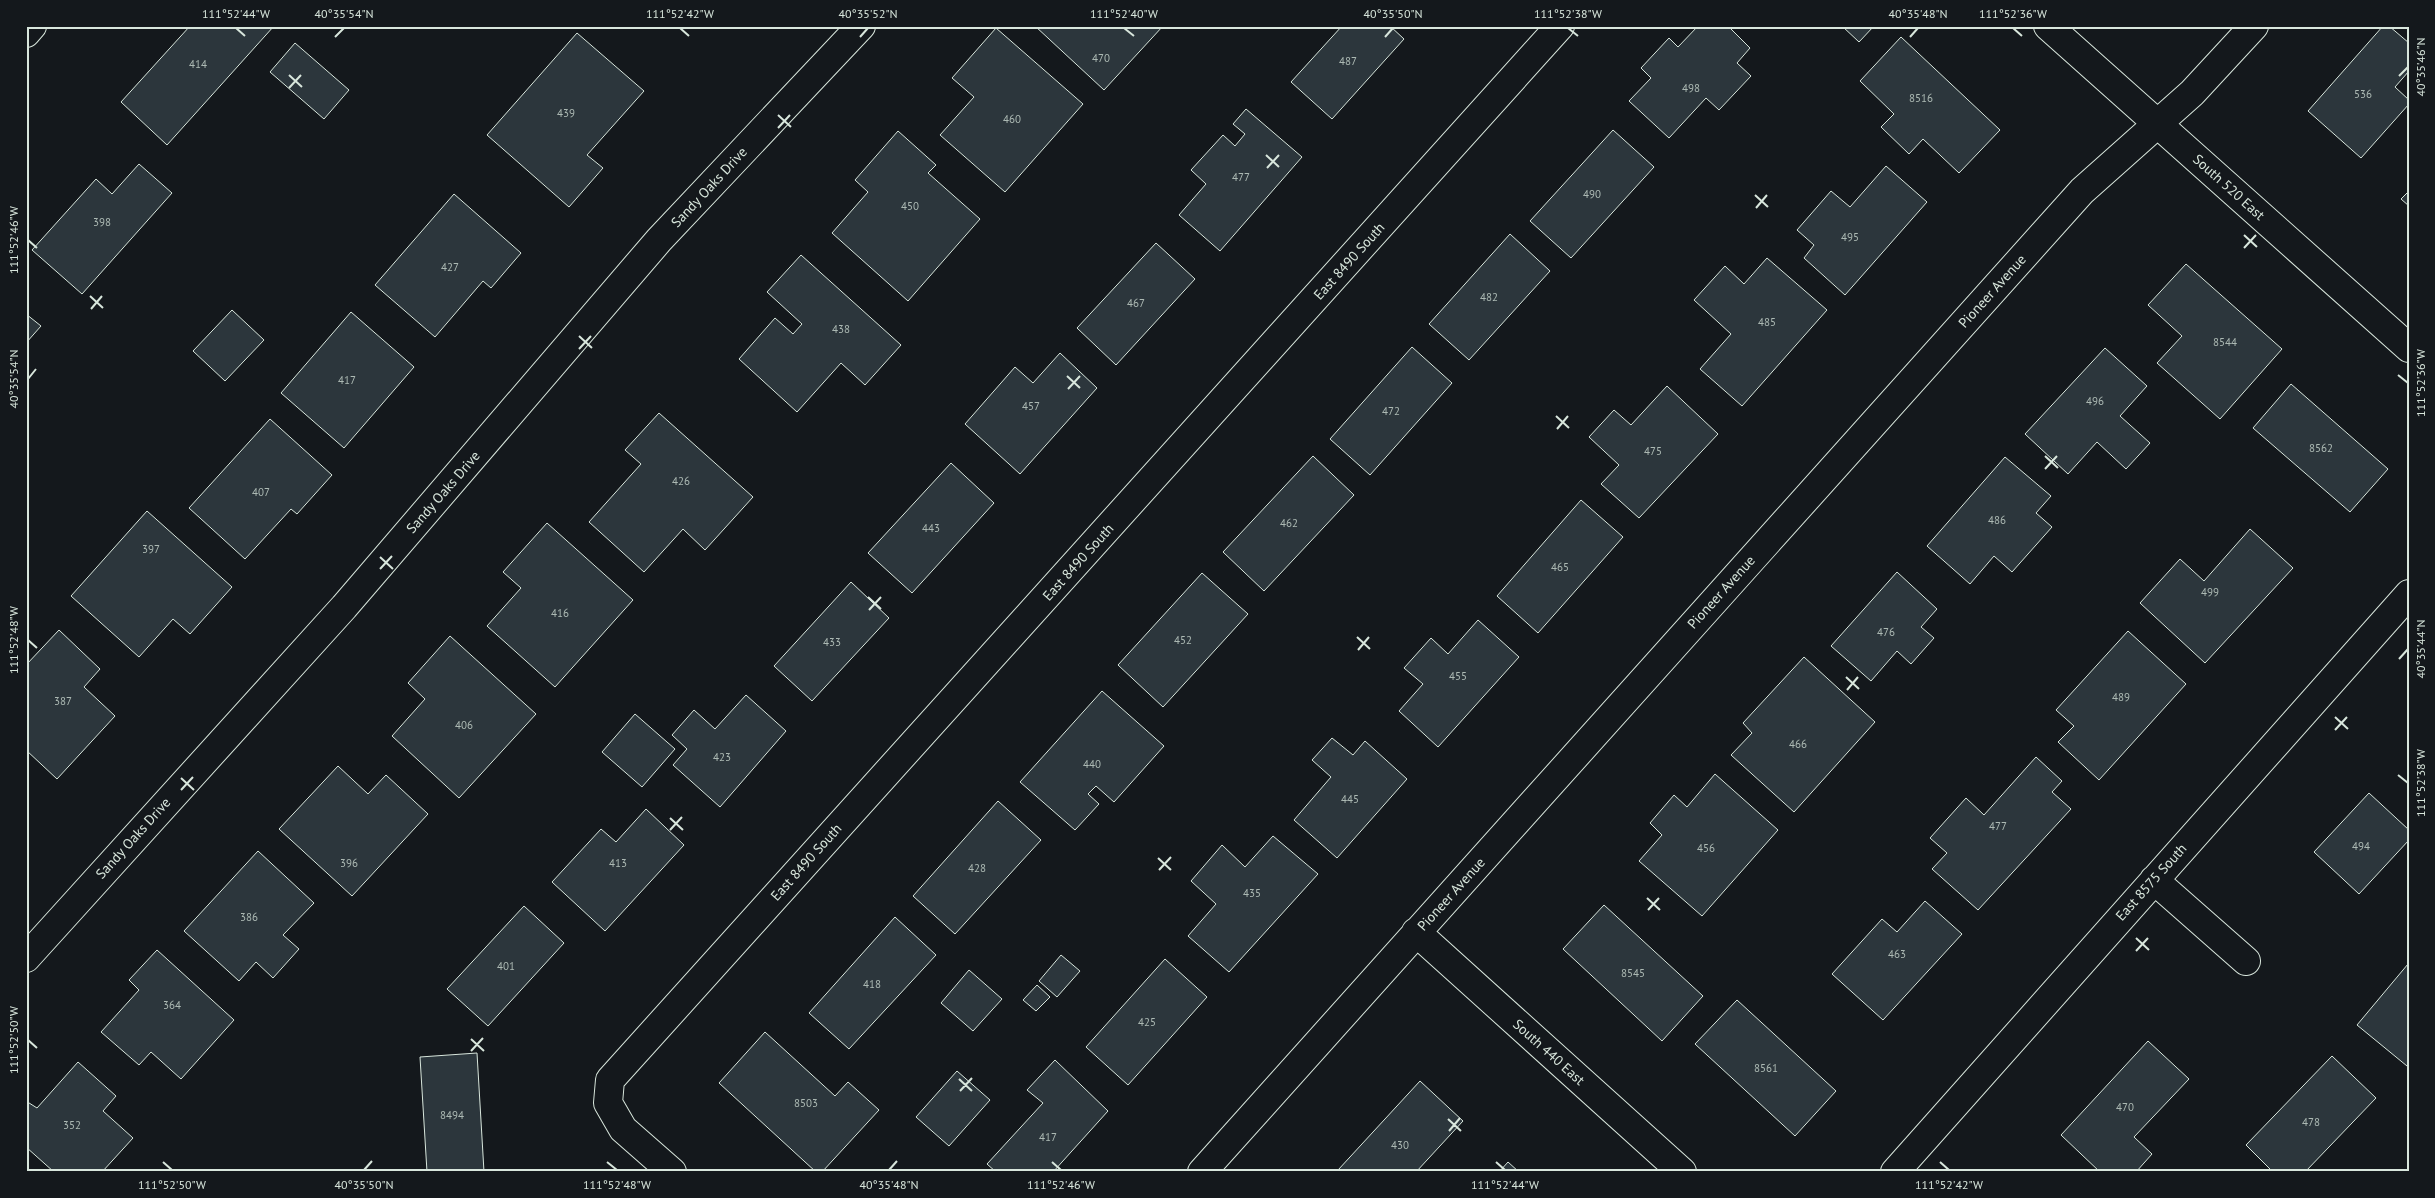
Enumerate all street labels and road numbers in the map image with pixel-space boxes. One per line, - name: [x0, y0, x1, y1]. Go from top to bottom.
- street label: Sandy Oaks Drive: [667, 143, 751, 231]
- street label: South 520 East: [2189, 150, 2269, 224]
- street label: East 8490 South: [1310, 219, 1388, 303]
- street label: Pioneer Avenue: [1954, 251, 2030, 331]
- street label: Sandy Oaks Drive: [402, 447, 484, 537]
- street label: East 8490 South: [1039, 520, 1117, 604]
- street label: Pioneer Avenue: [1683, 552, 1759, 632]
- street label: Sandy Oaks Drive: [92, 793, 174, 883]
- street label: East 8490 South: [767, 820, 845, 904]
- street label: East 8575 South: [2112, 840, 2190, 924]
- street label: Pioneer Avenue: [1413, 854, 1489, 934]
- street label: South 440 East: [1509, 1015, 1589, 1089]

